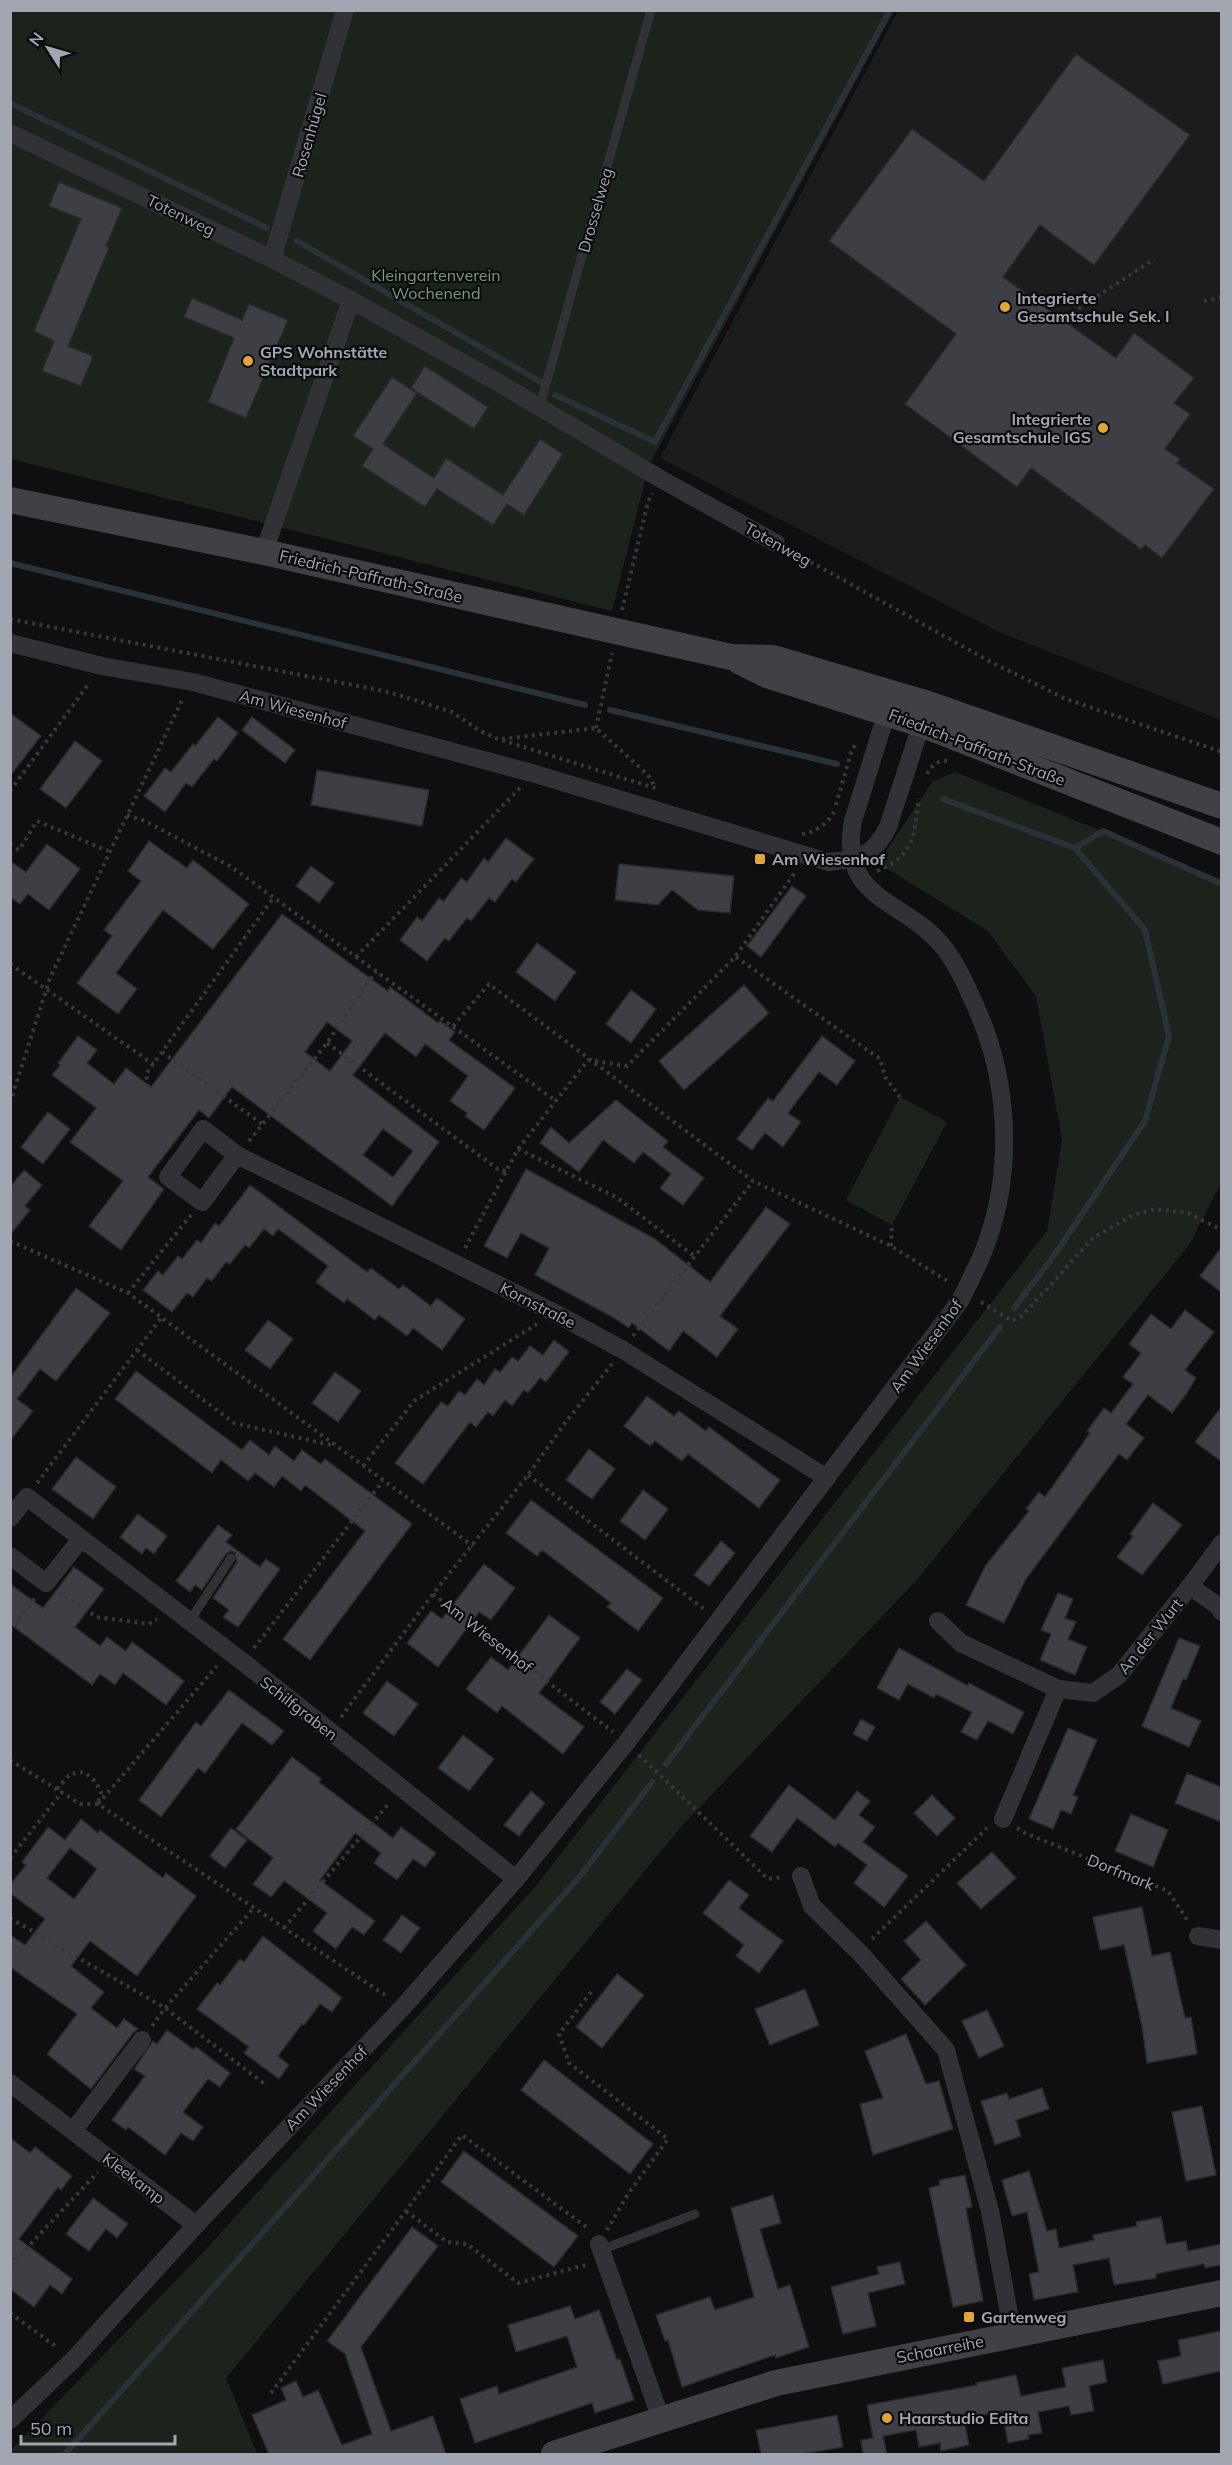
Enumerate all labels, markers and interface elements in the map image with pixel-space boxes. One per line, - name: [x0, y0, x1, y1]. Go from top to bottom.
- north arrow: [18, 18, 78, 78]
- text: N: [24, 28, 48, 50]
- street label: Rosenhügel: [287, 91, 331, 179]
- street label: Drosselweg: [573, 165, 617, 255]
- street label: Totenweg: [144, 190, 218, 240]
- park label: Kleingartenverein Wochenend: [371, 265, 501, 303]
- place label: Integrierte Gesamtschule Sek. I: [1017, 288, 1170, 326]
- marker: Integrierte Gesamtschule Sek. I: [998, 300, 1012, 314]
- place label: GPS Wohnstätte Stadtpark: [260, 342, 387, 380]
- marker: GPS Wohnstätte Stadtpark: [241, 354, 255, 368]
- place label: Integrierte Gesamtschule IGS: [953, 409, 1091, 447]
- marker: Integrierte Gesamtschule IGS: [1096, 421, 1110, 435]
- street label: Totenweg: [741, 518, 815, 570]
- street label: Friedrich-Paffrath-Straße: [278, 545, 464, 607]
- street label: Am Wiesenhof: [237, 685, 349, 733]
- street label: Friedrich-Paffrath-Straße: [886, 704, 1068, 790]
- place label: Am Wiesenhof: [772, 849, 886, 869]
- marker: Am Wiesenhof: [753, 852, 767, 866]
- street label: Kornstraße: [497, 1277, 579, 1333]
- street label: Am Wiesenhof: [886, 1295, 967, 1396]
- street label: Am Wiesenhof: [437, 1593, 537, 1677]
- street label: An der Wurt: [1113, 1594, 1187, 1678]
- street label: Schilfgraben: [256, 1672, 342, 1744]
- street label: Dorfmark: [1085, 1850, 1158, 1895]
- street label: Am Wiesenhof: [281, 2041, 372, 2135]
- street label: Kleekamp: [99, 2148, 169, 2208]
- place label: Gartenweg: [981, 2307, 1067, 2327]
- marker: Gartenweg: [962, 2310, 976, 2324]
- street label: Schaarreihe: [895, 2331, 985, 2367]
- scale bar: [21, 2408, 176, 2446]
- place label: Haarstudio Edita: [899, 2408, 1028, 2428]
- marker: Haarstudio Edita: [880, 2411, 894, 2425]
- text: 50 m: [30, 2417, 72, 2440]

